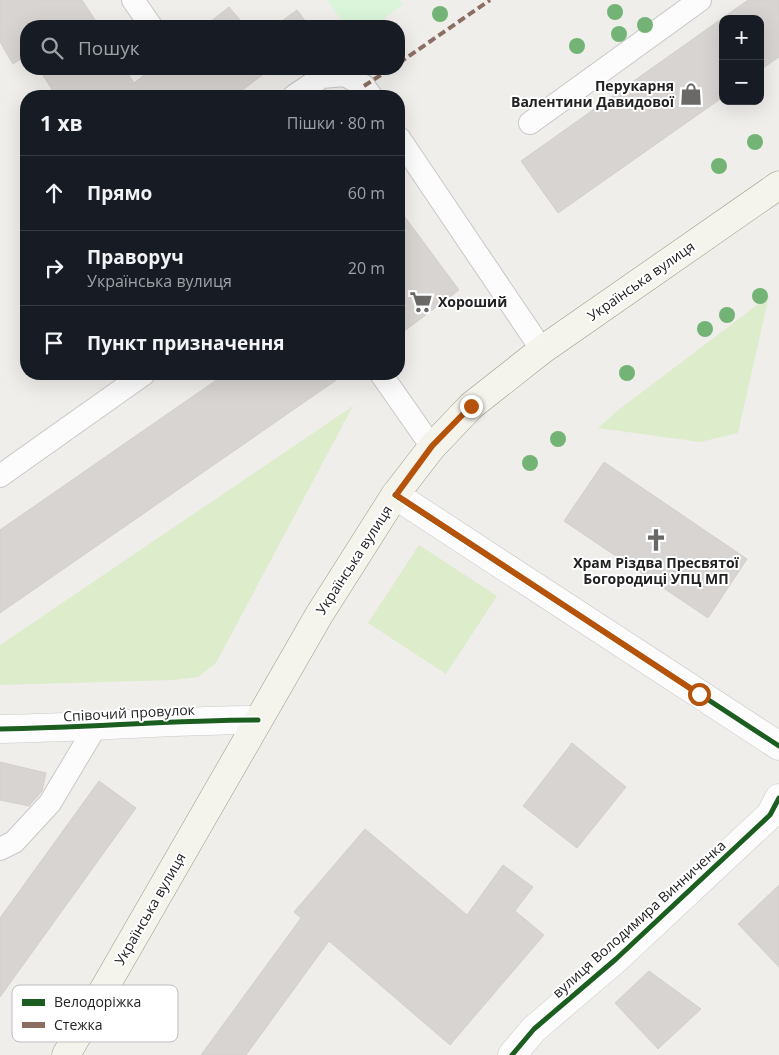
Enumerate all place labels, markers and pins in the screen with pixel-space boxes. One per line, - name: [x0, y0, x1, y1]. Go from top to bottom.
- place label: Перукарня Валентини Давидової: [511, 76, 675, 111]
- shop icon: Перукарня Валентини Давидової: [678, 81, 704, 107]
- supermarket icon: Хороший: [408, 289, 434, 315]
- place label: Хороший: [438, 292, 507, 311]
- church icon: Храм Різдва Пресвятої Богородиці УПЦ МП: [643, 527, 669, 553]
- place label: Храм Різдва Пресвятої Богородиці УПЦ МП: [573, 553, 740, 588]

